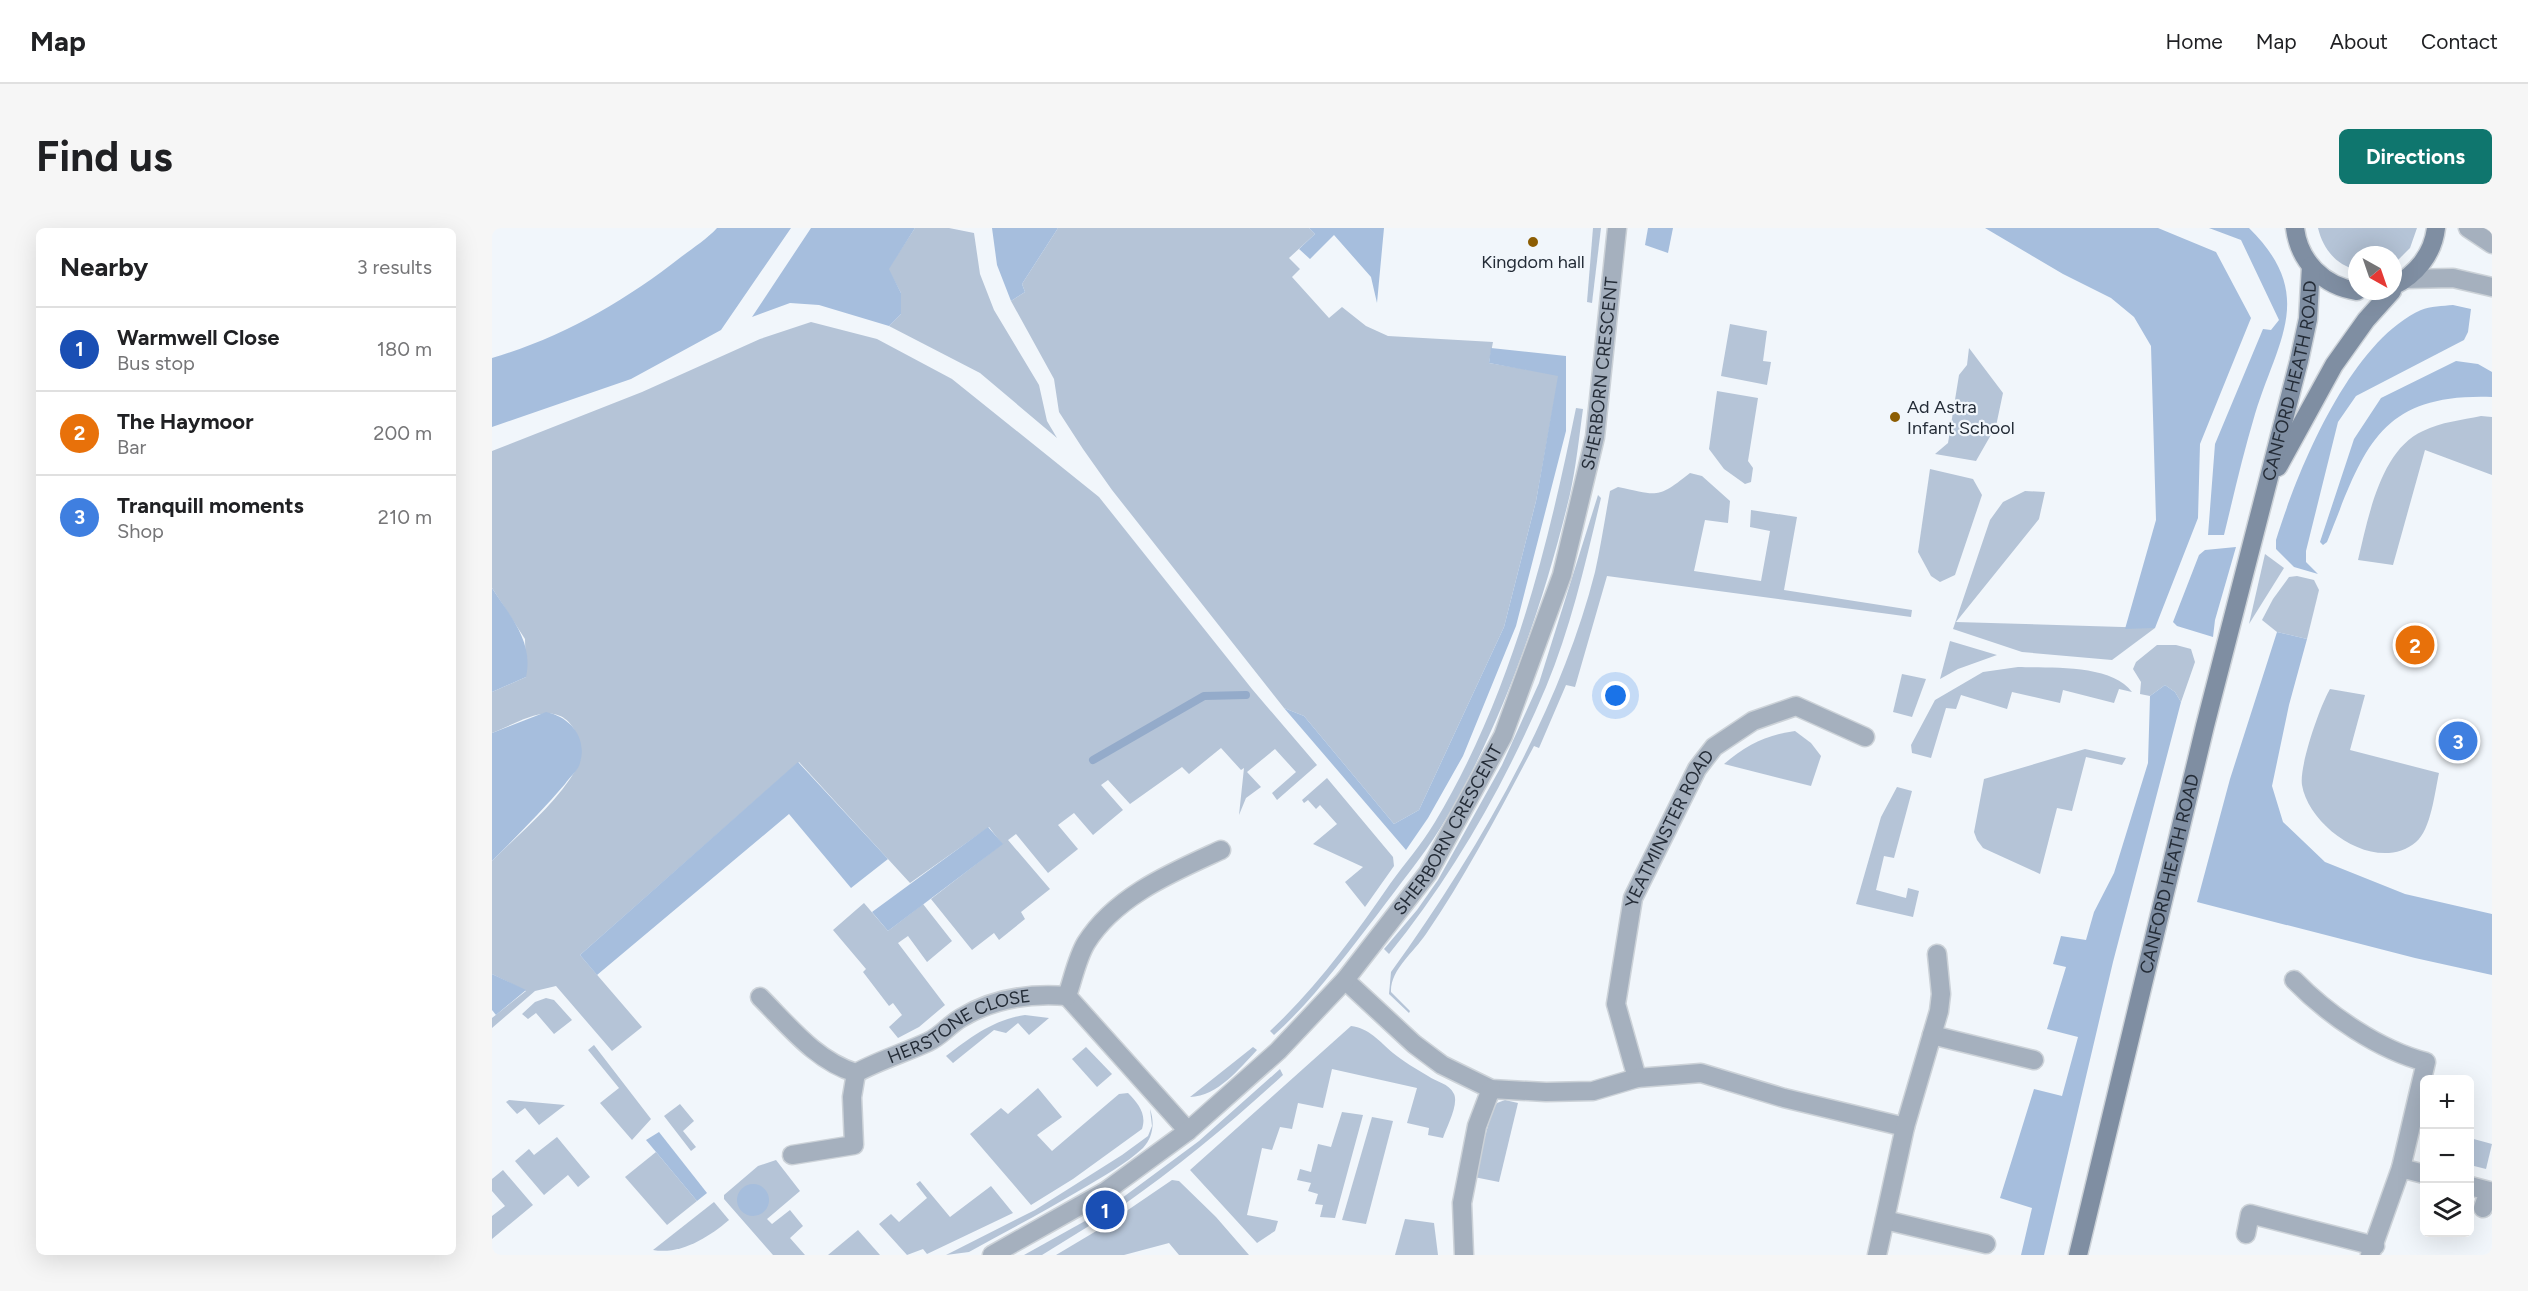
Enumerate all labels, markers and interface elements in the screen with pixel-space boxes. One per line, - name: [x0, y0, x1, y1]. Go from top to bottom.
- text: Map: [30, 24, 86, 58]
- text: Home: [2166, 29, 2223, 54]
- text: Map: [2256, 29, 2297, 54]
- text: About: [2330, 29, 2388, 54]
- text: Contact: [2421, 29, 2498, 54]
- button: Directions: [2339, 129, 2492, 184]
- text: Find us: [36, 131, 173, 182]
- marker: Kingdom hall: [1526, 235, 1540, 249]
- north arrow: [2348, 246, 2402, 300]
- text: Nearby: [60, 251, 148, 283]
- place label: Kingdom hall: [1481, 251, 1585, 273]
- text: 3 results: [357, 255, 432, 279]
- street label: SHERBORN CRESCENT: [1576, 276, 1623, 472]
- street label: CANFORD HEATH ROAD: [2258, 280, 2321, 483]
- text: Warmwell Close: [117, 324, 280, 351]
- text: 1: [75, 337, 84, 361]
- text: 180 m: [377, 337, 432, 361]
- text: Bus stop: [117, 351, 195, 375]
- place label: Ad Astra Infant School: [1907, 396, 2015, 439]
- text: The Haymoor: [117, 408, 254, 435]
- marker: Ad Astra Infant School: [1888, 410, 1902, 424]
- text: 2: [74, 421, 85, 445]
- text: 200 m: [373, 421, 432, 445]
- text: Bar: [117, 435, 146, 459]
- text: Tranquill moments: [117, 492, 304, 519]
- text: 3: [74, 505, 85, 529]
- text: 210 m: [378, 505, 432, 529]
- text: Shop: [117, 519, 164, 543]
- pin: 2: [2396, 622, 2434, 668]
- your location: [1601, 681, 1630, 710]
- pin: 3: [2438, 718, 2478, 764]
- street label: SHERBORN CRESCENT: [1389, 741, 1507, 919]
- street label: YEATMINSTER ROAD: [1621, 745, 1719, 909]
- street label: CANFORD HEATH ROAD: [2135, 772, 2204, 976]
- street label: HERSTONE CLOSE: [884, 985, 1032, 1068]
- map controls: [2420, 1075, 2474, 1237]
- button: +: [2420, 1075, 2474, 1129]
- button: −: [2420, 1129, 2474, 1183]
- button: layers: [2420, 1183, 2474, 1237]
- pin: 1: [1086, 1188, 1124, 1232]

